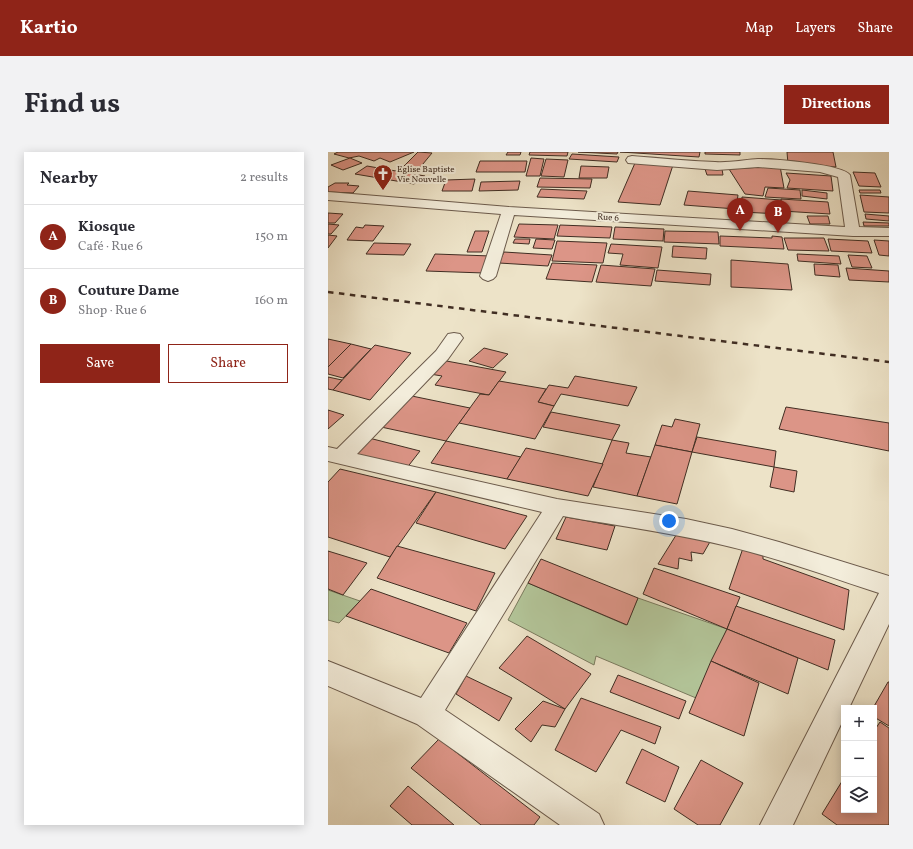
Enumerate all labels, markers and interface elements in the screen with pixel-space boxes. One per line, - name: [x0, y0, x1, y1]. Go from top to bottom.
- text: Kartio: [20, 15, 78, 41]
- text: Map: [745, 19, 773, 38]
- text: Layers: [795, 19, 835, 38]
- text: Share: [857, 19, 893, 38]
- text: Find us: [24, 85, 120, 124]
- button: Directions: [784, 85, 889, 124]
- church icon: Eglise Baptiste Vie Nouvelle: [372, 163, 394, 191]
- place label: Eglise Baptiste Vie Nouvelle: [397, 163, 455, 186]
- text: Nearby: [40, 167, 98, 190]
- text: 2 results: [240, 169, 288, 187]
- pin: A: [727, 198, 753, 231]
- pin: B: [765, 200, 791, 233]
- street label: Rue 6: [597, 210, 620, 225]
- text: Kiosque: [78, 217, 135, 238]
- text: A: [48, 228, 58, 246]
- text: 150 m: [255, 228, 288, 246]
- text: Café · Rue 6: [78, 238, 143, 256]
- text: Couture Dame: [78, 281, 179, 302]
- text: B: [49, 292, 57, 310]
- text: 160 m: [254, 292, 288, 310]
- text: Shop · Rue 6: [78, 302, 147, 320]
- button: Save: [40, 344, 160, 383]
- button: Share: [168, 344, 288, 383]
- your location: [659, 511, 679, 531]
- map controls: [841, 705, 877, 813]
- button: +: [841, 705, 877, 741]
- button: −: [841, 741, 877, 777]
- button: layers: [841, 777, 877, 813]

